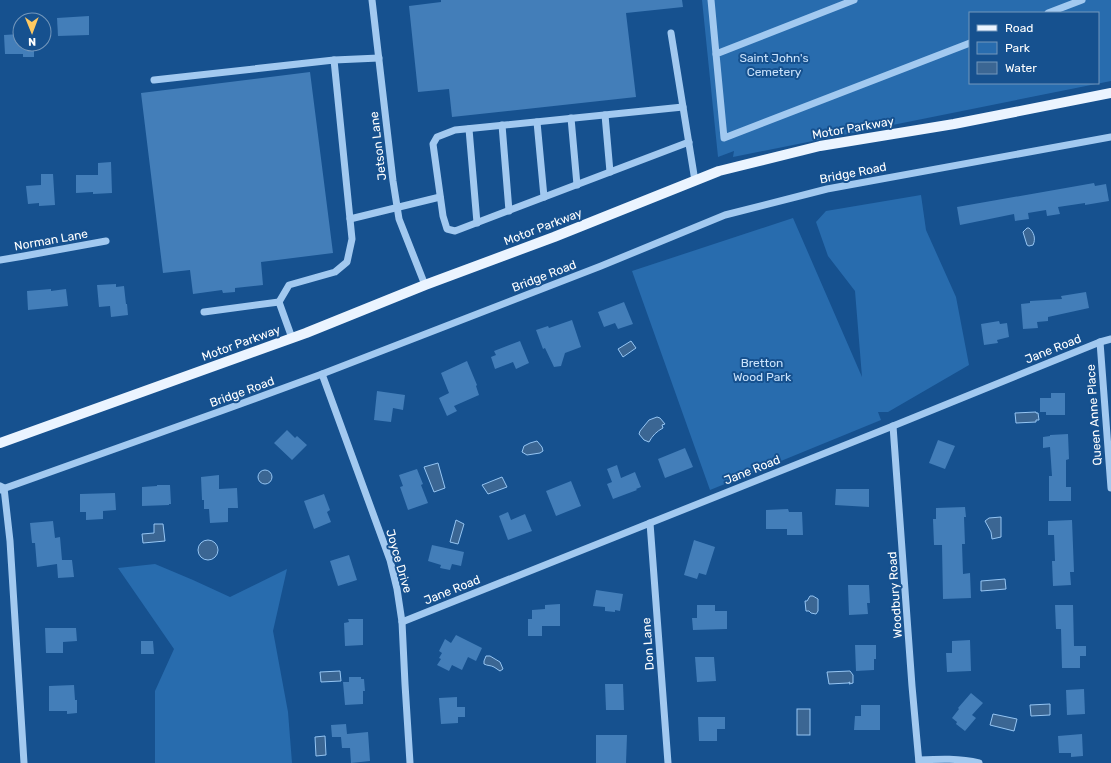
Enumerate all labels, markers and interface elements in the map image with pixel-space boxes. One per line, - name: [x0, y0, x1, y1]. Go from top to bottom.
- north arrow: [12, 12, 52, 52]
- legend: [969, 12, 1099, 84]
- text: Road: [1005, 21, 1033, 35]
- text: N: [28, 35, 36, 48]
- text: Park: [1005, 41, 1031, 55]
- park label: Saint John's Cemetery: [739, 51, 809, 79]
- text: Water: [1005, 61, 1037, 75]
- street label: Jetson Lane: [367, 110, 389, 181]
- street label: Motor Parkway: [811, 114, 895, 142]
- street label: Bridge Road: [818, 160, 888, 186]
- street label: Motor Parkway: [502, 206, 584, 248]
- street label: Norman Lane: [13, 227, 89, 253]
- street label: Bridge Road: [510, 257, 578, 295]
- street label: Motor Parkway: [200, 322, 283, 364]
- street label: Jane Road: [1023, 331, 1083, 367]
- park label: Bretton Wood Park: [733, 356, 792, 384]
- street label: Queen Anne Place: [1083, 364, 1105, 466]
- street label: Bridge Road: [208, 374, 276, 410]
- street label: Jane Road: [722, 452, 782, 488]
- street label: Joyce Drive: [383, 527, 415, 595]
- street label: Woodbury Road: [885, 551, 905, 639]
- street label: Jane Road: [422, 572, 482, 608]
- street label: Don Lane: [639, 617, 657, 671]

